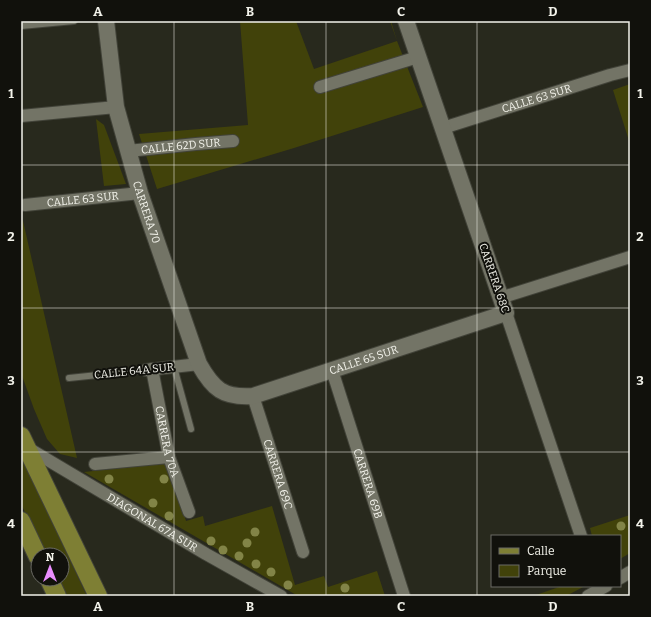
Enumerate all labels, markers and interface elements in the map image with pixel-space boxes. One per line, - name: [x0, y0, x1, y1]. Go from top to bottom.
- text: A: [93, 4, 103, 19]
- text: B: [246, 4, 254, 19]
- text: C: [397, 4, 405, 19]
- text: D: [548, 4, 558, 19]
- street label: CALLE 63 SUR: [500, 81, 574, 115]
- text: 1: [8, 86, 14, 101]
- text: 1: [637, 86, 643, 101]
- street label: CALLE 62D SUR: [140, 135, 222, 156]
- street label: CARRERA 70: [130, 179, 163, 245]
- street label: CALLE 63 SUR: [46, 189, 120, 209]
- text: 2: [7, 229, 15, 244]
- text: 2: [636, 229, 644, 244]
- street label: CARRERA 68C: [476, 242, 512, 314]
- street label: CALLE 65 SUR: [327, 342, 400, 377]
- street label: CALLE 64A SUR: [93, 360, 175, 382]
- text: 3: [7, 373, 15, 388]
- text: 3: [636, 373, 644, 388]
- street label: CARRERA 70A: [153, 405, 182, 479]
- street label: CARRERA 69C: [261, 438, 295, 511]
- street label: CARRERA 69B: [351, 447, 385, 520]
- street label: DIAGONAL 67A SUR: [105, 490, 201, 554]
- text: 4: [7, 516, 15, 531]
- text: 4: [636, 516, 644, 531]
- legend: [491, 535, 621, 587]
- text: Calle: [527, 544, 555, 558]
- north arrow: [30, 547, 70, 587]
- text: N: [46, 551, 55, 564]
- text: Parque: [527, 564, 566, 578]
- text: A: [93, 599, 103, 614]
- text: B: [246, 599, 254, 614]
- text: C: [397, 599, 405, 614]
- text: D: [548, 599, 558, 614]

